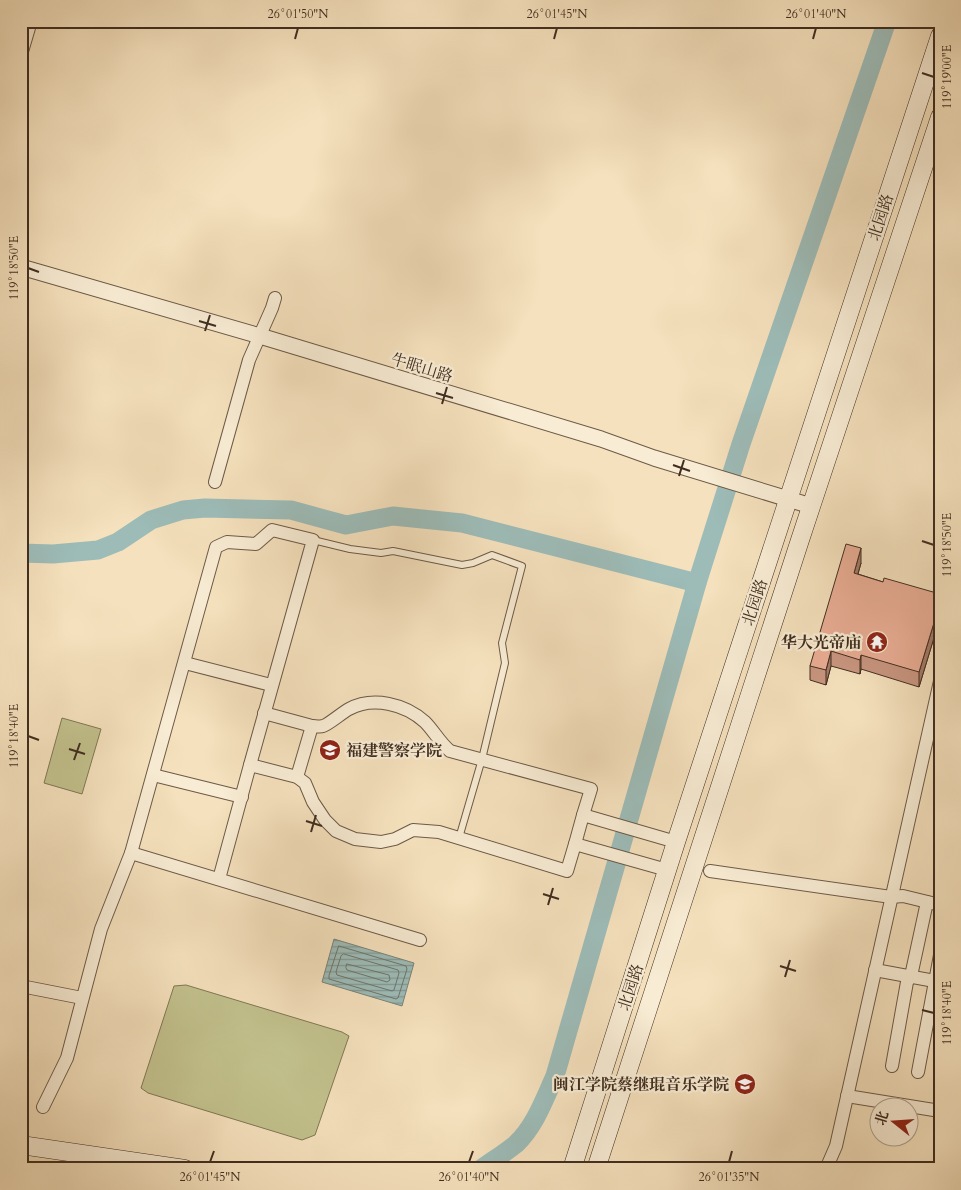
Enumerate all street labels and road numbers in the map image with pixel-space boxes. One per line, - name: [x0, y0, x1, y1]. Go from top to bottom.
- street label: 北园路: [863, 191, 899, 244]
- street label: 牛眠山路: [388, 348, 456, 388]
- street label: 北园路: [737, 576, 773, 629]
- street label: 北园路: [613, 961, 649, 1014]

